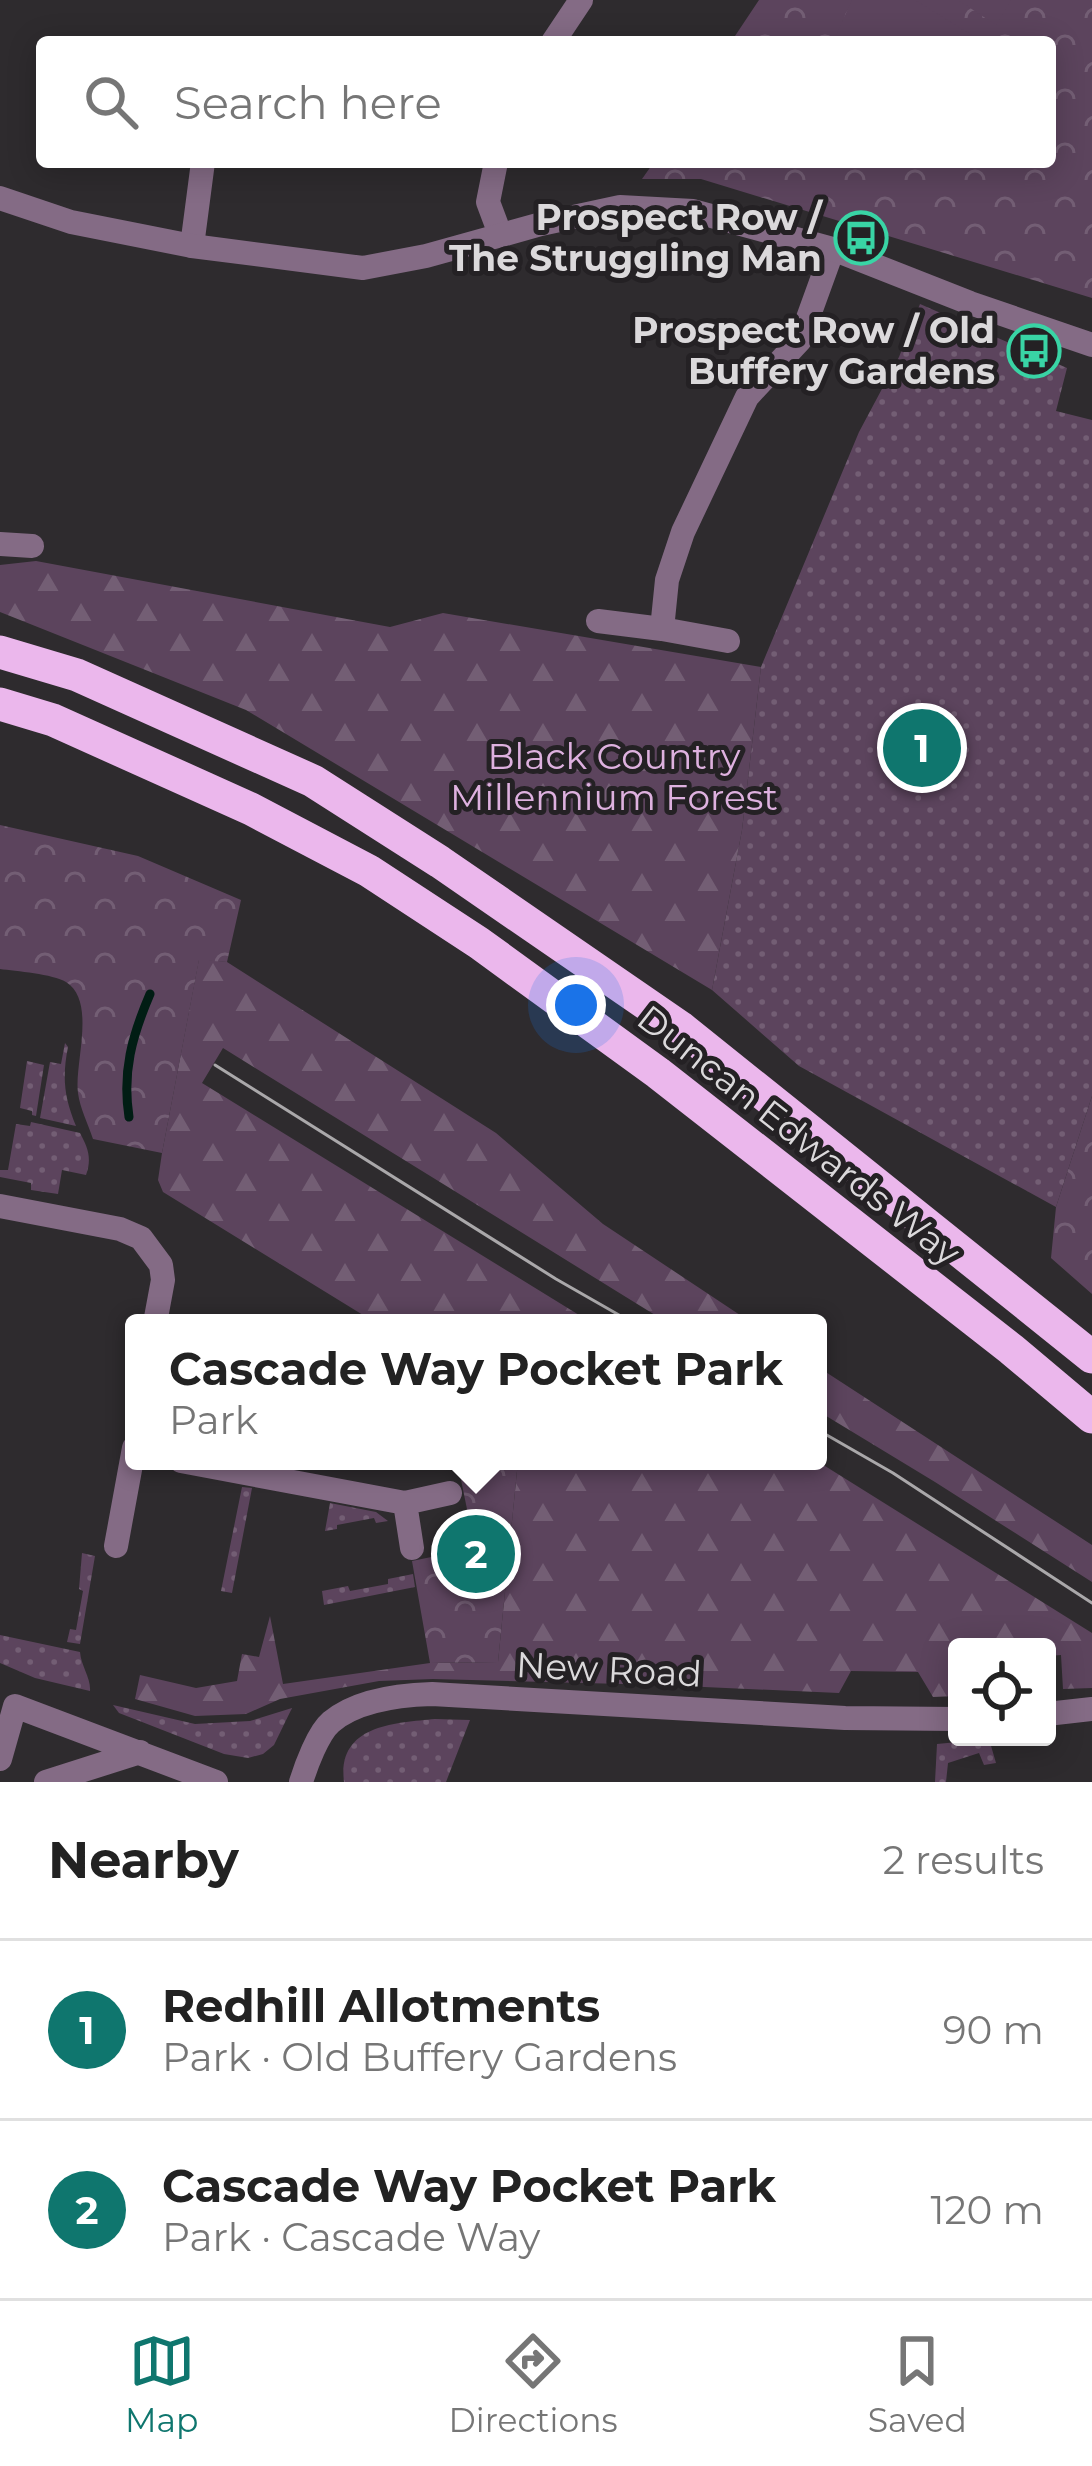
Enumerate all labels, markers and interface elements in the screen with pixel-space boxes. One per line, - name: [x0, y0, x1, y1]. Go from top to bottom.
- search box: [36, 36, 1056, 168]
- icon: search: [78, 69, 144, 135]
- text: Search here: [174, 75, 442, 130]
- place label: Prospect Row / The Struggling Man: [449, 195, 824, 280]
- bus stop icon: Prospect Row / The Struggling Man: [833, 210, 889, 266]
- place label: Prospect Row / Old Buffery Gardens: [632, 308, 995, 393]
- bus stop icon: Prospect Row / Old Buffery Gardens: [1006, 323, 1062, 379]
- pin: 1: [883, 703, 961, 793]
- park label: Black Country Millennium Forest: [450, 734, 778, 819]
- your location: [546, 975, 606, 1035]
- street label: Duncan Edwards Way: [629, 995, 969, 1275]
- popup: [125, 1314, 827, 1470]
- text: Cascade Way Pocket Park: [169, 1341, 783, 1396]
- text: Park: [169, 1396, 258, 1444]
- pin: 2: [437, 1509, 515, 1599]
- map controls: [948, 1638, 1056, 1746]
- button: locate: [948, 1638, 1056, 1746]
- street label: New Road: [515, 1642, 703, 1696]
- text: Nearby: [48, 1829, 239, 1891]
- text: 2 results: [883, 1836, 1044, 1884]
- text: Redhill Allotments: [162, 1978, 600, 2033]
- text: 1: [79, 2006, 95, 2054]
- text: 90 m: [943, 2006, 1044, 2054]
- text: Park · Old Buffery Gardens: [162, 2033, 677, 2081]
- text: Cascade Way Pocket Park: [162, 2158, 776, 2213]
- text: 2: [75, 2186, 99, 2234]
- text: 120 m: [930, 2186, 1044, 2234]
- text: Park · Cascade Way: [162, 2213, 541, 2261]
- tab: Map: [125, 2328, 198, 2440]
- tab: Directions: [449, 2328, 618, 2440]
- tab: Saved: [868, 2328, 967, 2440]

